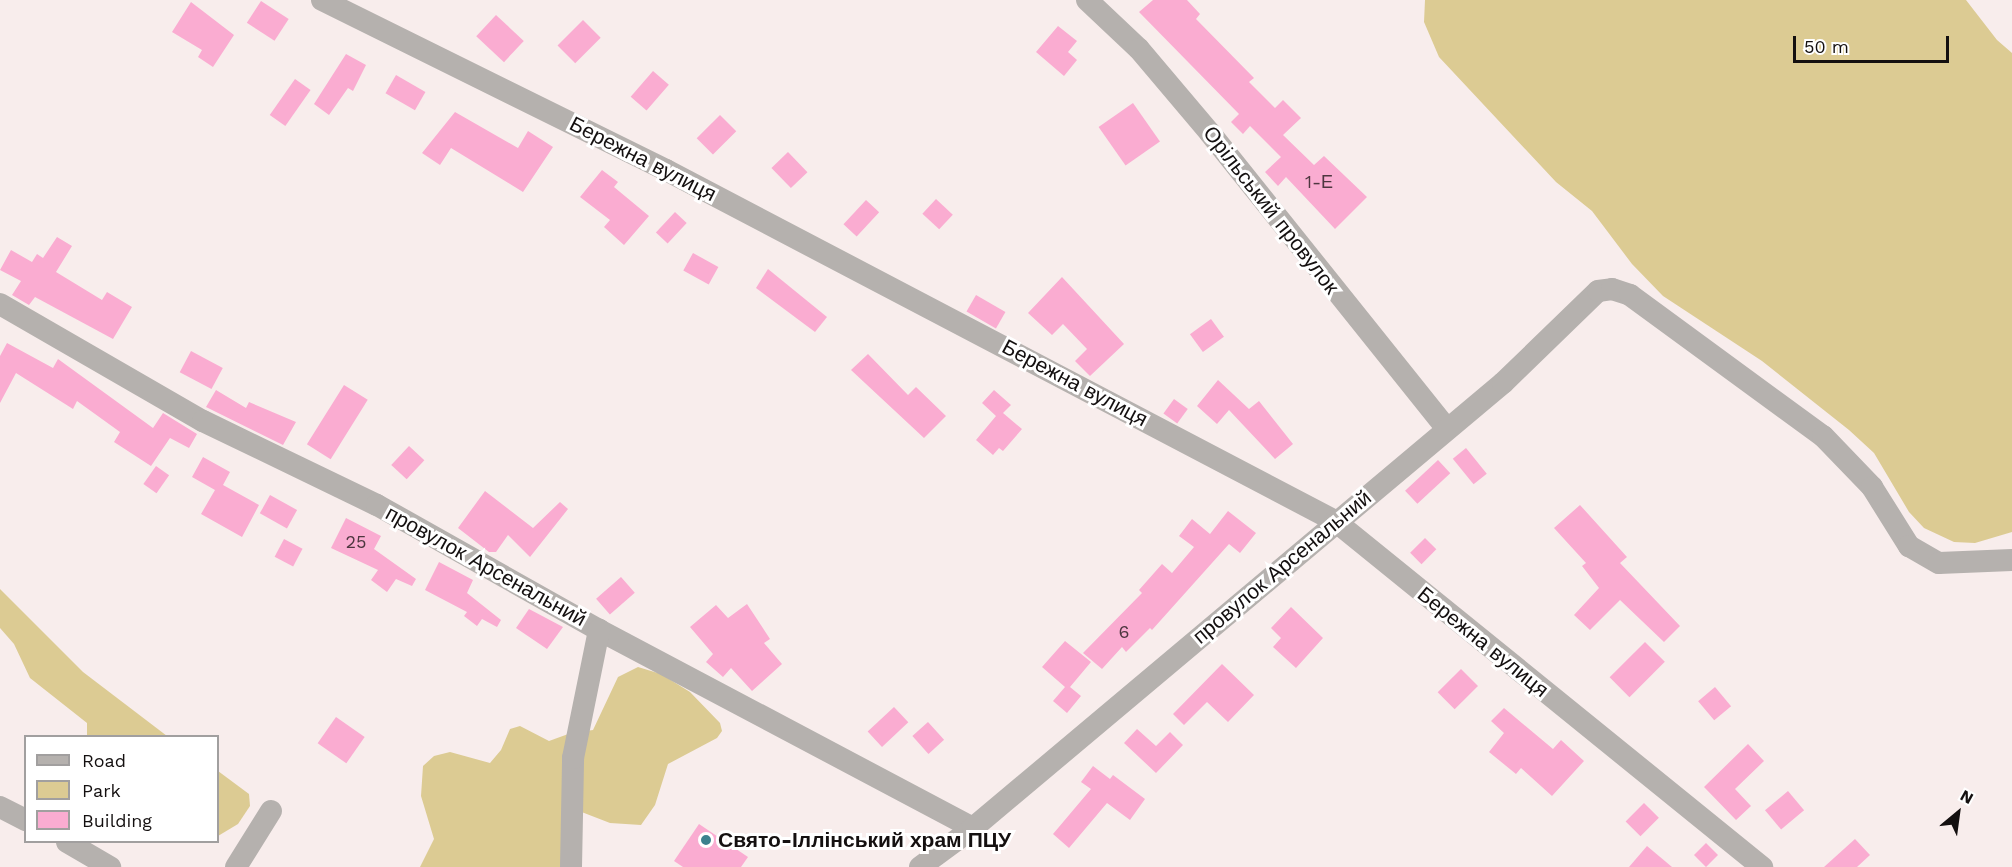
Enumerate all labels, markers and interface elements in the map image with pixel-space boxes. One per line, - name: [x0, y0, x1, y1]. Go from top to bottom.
- scale bar: [1796, 24, 1952, 62]
- text: 50 m: [1804, 36, 1849, 57]
- street label: Бережна вулиця: [565, 111, 721, 207]
- street label: Орільський провулок: [1198, 121, 1344, 299]
- house number: 1-Е: [1305, 171, 1333, 193]
- street label: Бережна вулиця: [998, 334, 1152, 432]
- street label: провулок Арсенальний: [1188, 485, 1376, 649]
- street label: провулок Арсенальний: [381, 500, 591, 632]
- house number: 25: [346, 531, 366, 553]
- street label: Бережна вулиця: [1412, 581, 1554, 703]
- house number: 6: [1119, 621, 1129, 643]
- legend: [24, 735, 219, 843]
- text: Road: [82, 750, 126, 771]
- text: Park: [82, 780, 121, 801]
- north arrow: [1928, 783, 1988, 843]
- text: N: [1957, 786, 1977, 808]
- text: Building: [82, 810, 152, 831]
- place label: Свято-Іллінський храм ПЦУ: [718, 827, 1011, 853]
- marker: Свято-Іллінський храм ПЦУ: [699, 833, 713, 847]

